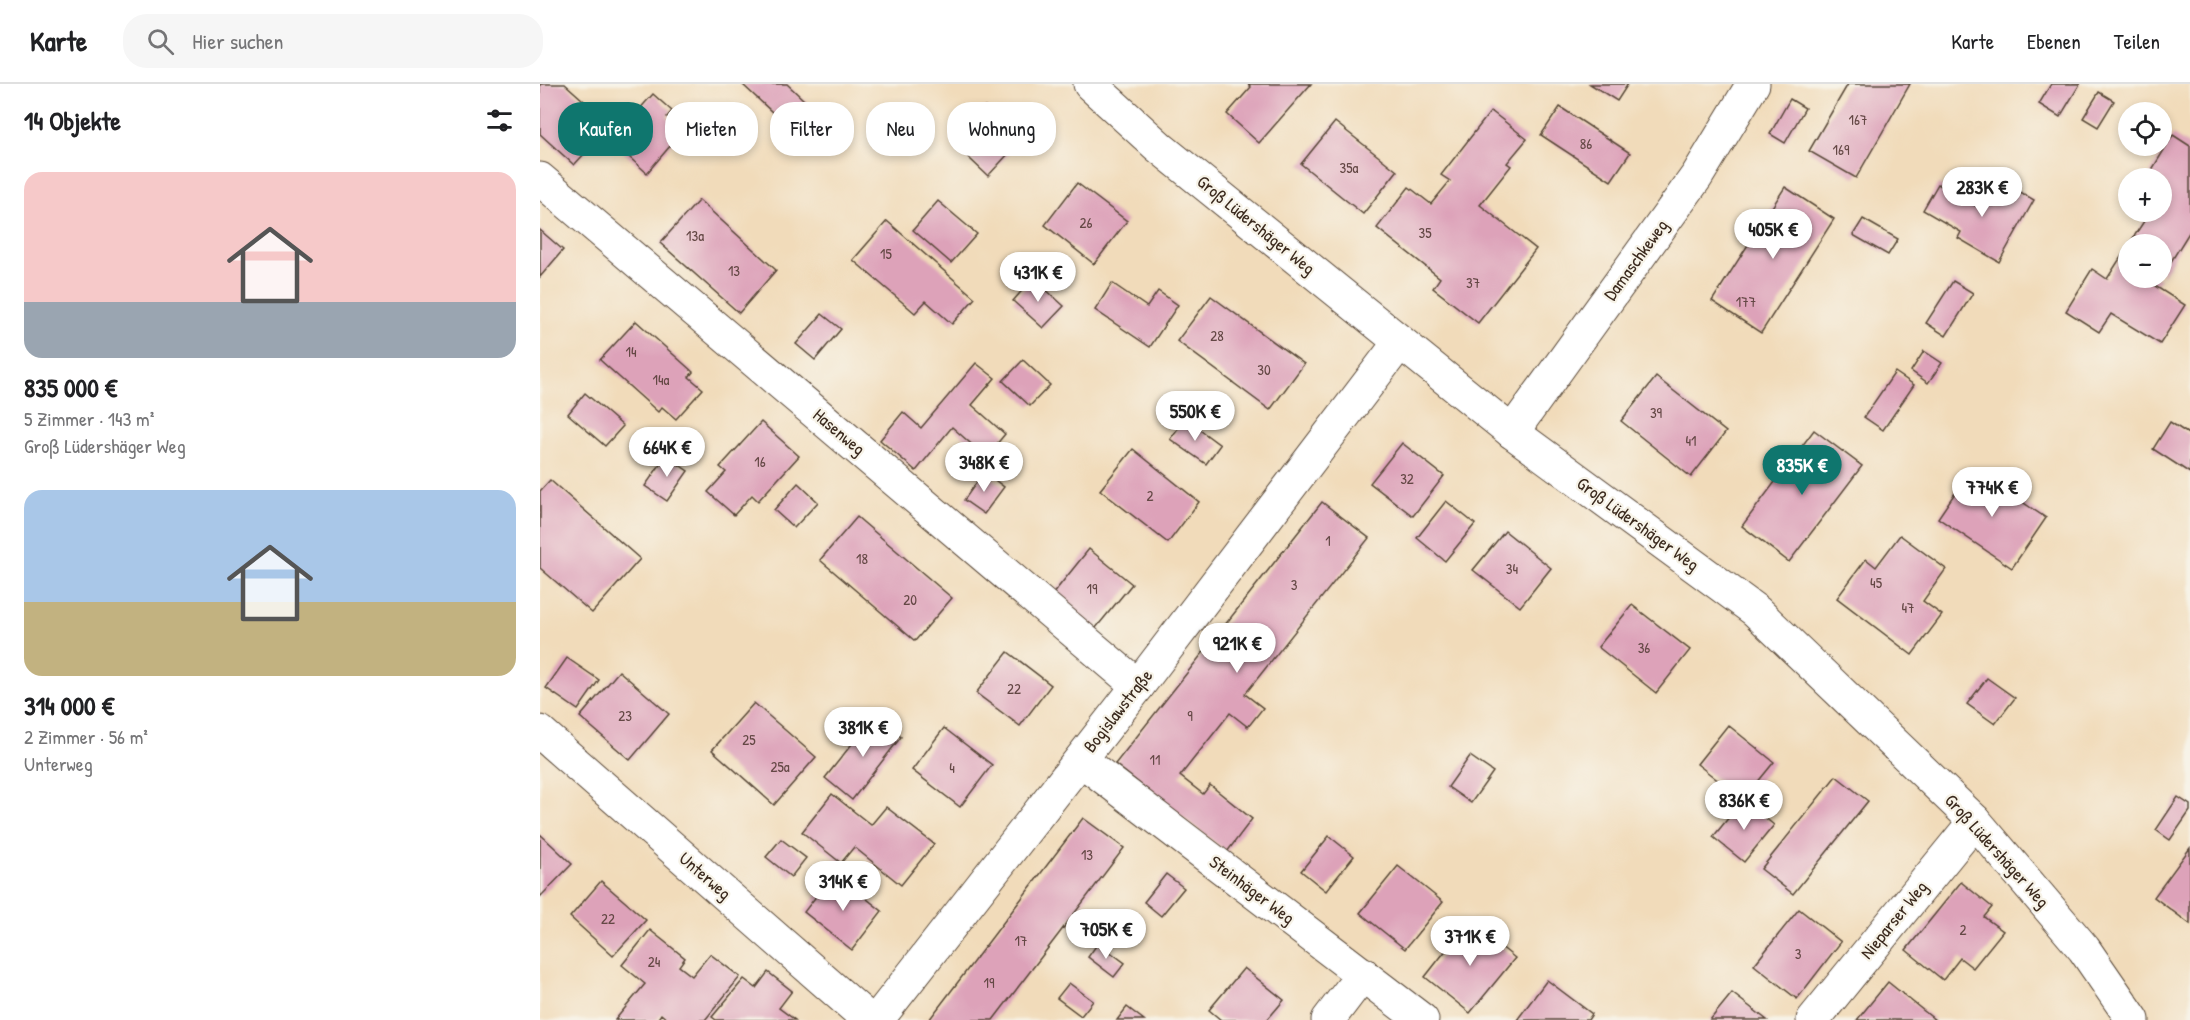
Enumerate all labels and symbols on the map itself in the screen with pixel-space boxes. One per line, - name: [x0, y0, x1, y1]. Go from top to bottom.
- house number: 167: [1849, 109, 1867, 130]
- house number: 86: [1580, 133, 1592, 154]
- house number: 169: [1833, 139, 1850, 160]
- house number: 35a: [1340, 157, 1359, 178]
- pin: 283K €: [1933, 167, 2031, 218]
- street label: Groß Lüdershäger Weg: [1192, 169, 1321, 280]
- pin: 405K €: [1724, 209, 1822, 260]
- house number: 26: [1079, 212, 1093, 233]
- street label: Damaschkeweg: [1598, 214, 1673, 305]
- house number: 35: [1418, 222, 1432, 243]
- house number: 13a: [686, 225, 704, 246]
- house number: 15: [880, 243, 893, 264]
- pin: 431K €: [989, 252, 1087, 303]
- house number: 13: [728, 260, 740, 281]
- house number: 37: [1466, 272, 1480, 293]
- house number: 177: [1736, 291, 1756, 312]
- house number: 28: [1210, 325, 1224, 346]
- house number: 14: [625, 341, 637, 362]
- house number: 30: [1257, 359, 1271, 380]
- house number: 14a: [653, 369, 670, 390]
- pin: 550K €: [1146, 391, 1244, 442]
- street label: Hasenweg: [808, 402, 871, 461]
- house number: 39: [1650, 402, 1663, 423]
- pin: 664K €: [618, 427, 716, 478]
- house number: 41: [1685, 430, 1697, 451]
- pin: 348K €: [935, 442, 1033, 493]
- pin: 835K €: [1753, 445, 1851, 496]
- house number: 16: [754, 451, 766, 472]
- pin: 774K €: [1943, 467, 2041, 518]
- house number: 32: [1400, 468, 1414, 489]
- street label: Groß Lüdershäger Weg: [1572, 471, 1705, 576]
- house number: 2: [1146, 485, 1154, 506]
- house number: 1: [1325, 530, 1331, 551]
- house number: 18: [856, 548, 868, 569]
- house number: 34: [1506, 558, 1519, 579]
- house number: 45: [1870, 572, 1883, 593]
- house number: 3: [1291, 574, 1298, 595]
- house number: 19: [1087, 578, 1098, 599]
- house number: 20: [903, 589, 917, 610]
- house number: 47: [1901, 597, 1915, 618]
- pin: 921K €: [1188, 623, 1286, 674]
- house number: 36: [1638, 637, 1650, 658]
- street label: Bogislawstraße: [1077, 664, 1158, 758]
- house number: 22: [1007, 678, 1021, 699]
- house number: 23: [618, 705, 632, 726]
- house number: 9: [1187, 705, 1193, 726]
- pin: 381K €: [814, 707, 912, 758]
- house number: 25: [742, 729, 756, 750]
- house number: 11: [1150, 749, 1160, 770]
- house number: 25a: [770, 756, 790, 777]
- house number: 4: [949, 757, 955, 778]
- pin: 836K €: [1695, 780, 1793, 831]
- street label: Groß Lüdershäger Weg: [1939, 788, 2055, 913]
- house number: 13: [1081, 844, 1093, 865]
- street label: Unterweg: [674, 846, 737, 905]
- street label: Steinhäger Weg: [1204, 849, 1300, 930]
- pin: 314K €: [794, 861, 892, 912]
- street label: Nieparser Weg: [1854, 875, 1933, 964]
- house number: 22: [601, 908, 615, 929]
- pin: 705K €: [1057, 909, 1155, 960]
- pin: 371K €: [1421, 916, 1519, 967]
- house number: 2: [1959, 919, 1967, 940]
- house number: 17: [1015, 930, 1027, 951]
- house number: 3: [1795, 943, 1802, 964]
- house number: 24: [648, 951, 661, 972]
- house number: 19: [984, 972, 995, 993]

